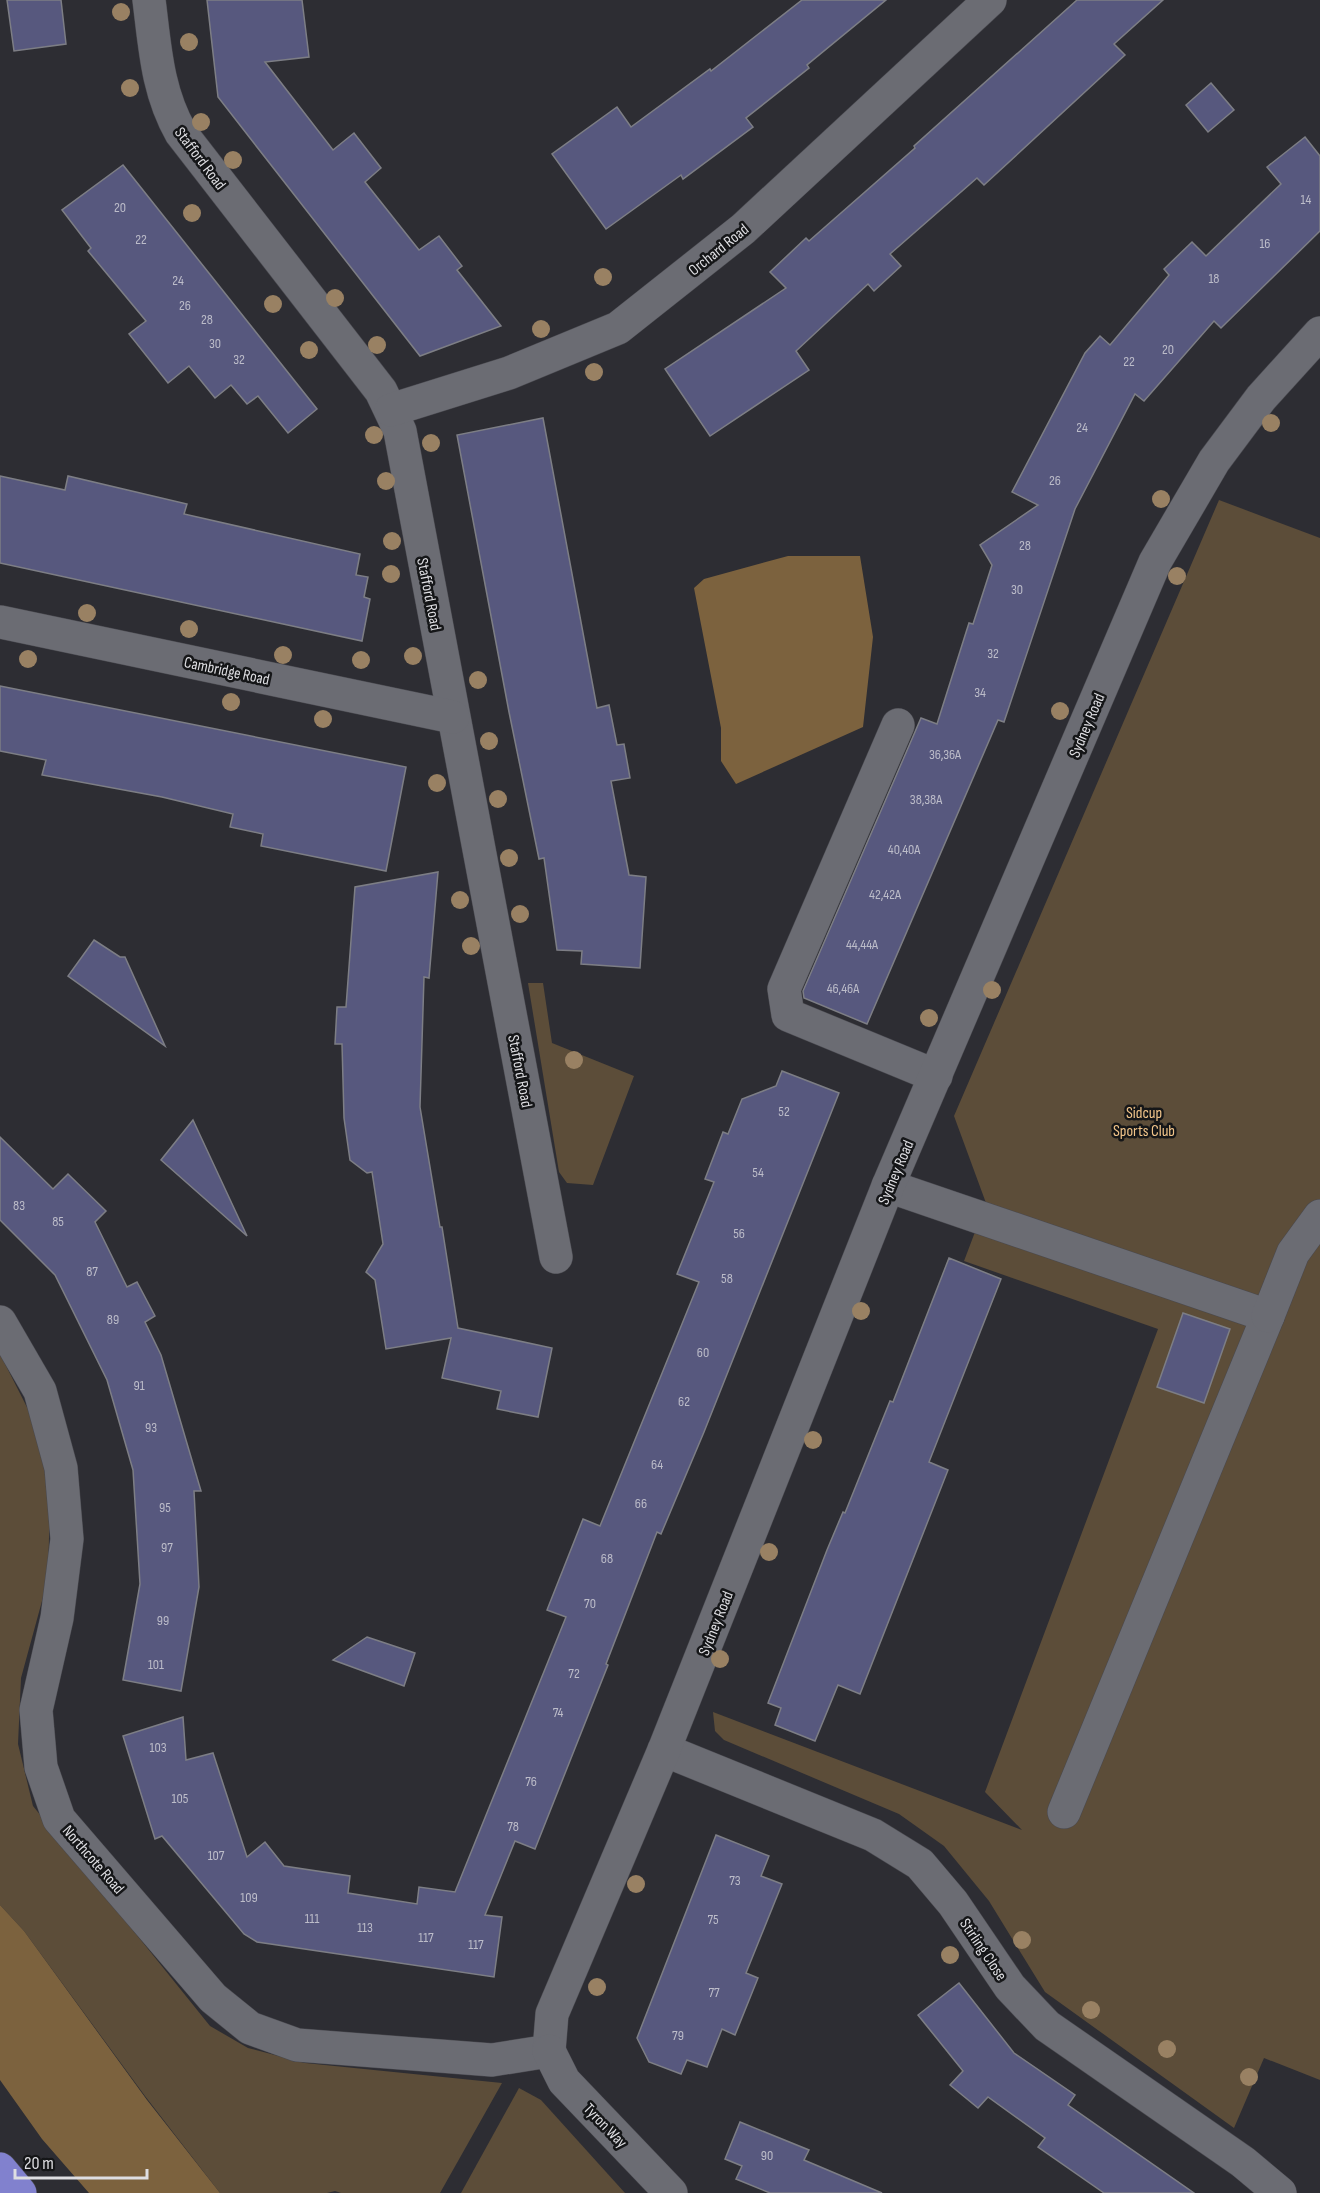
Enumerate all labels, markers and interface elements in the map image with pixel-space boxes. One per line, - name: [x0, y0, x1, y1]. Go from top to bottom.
- street label: Stafford Road: [170, 124, 230, 194]
- house number: 14: [1301, 191, 1312, 208]
- house number: 20: [114, 199, 126, 216]
- street label: Orchard Road: [685, 220, 753, 280]
- house number: 22: [135, 231, 147, 248]
- house number: 16: [1259, 235, 1271, 252]
- house number: 18: [1208, 270, 1220, 287]
- house number: 24: [172, 272, 184, 289]
- house number: 26: [179, 297, 191, 314]
- house number: 28: [201, 311, 213, 328]
- house number: 30: [209, 335, 221, 352]
- house number: 20: [1162, 341, 1174, 358]
- house number: 32: [233, 351, 245, 368]
- house number: 22: [1123, 353, 1135, 370]
- house number: 24: [1076, 419, 1088, 436]
- house number: 26: [1049, 472, 1061, 489]
- house number: 28: [1019, 537, 1031, 554]
- street label: Stafford Road: [412, 556, 445, 632]
- house number: 30: [1011, 581, 1023, 598]
- house number: 32: [987, 645, 999, 662]
- street label: Cambridge Road: [182, 653, 271, 690]
- house number: 34: [974, 684, 986, 701]
- street label: Sydney Road: [1065, 691, 1109, 761]
- house number: 36,36A: [929, 746, 962, 763]
- house number: 38,38A: [910, 791, 943, 808]
- house number: 40,40A: [888, 841, 921, 858]
- house number: 42,42A: [869, 886, 902, 903]
- house number: 44,44A: [846, 936, 879, 953]
- house number: 46,46A: [827, 980, 860, 997]
- street label: Stafford Road: [503, 1033, 536, 1109]
- house number: 52: [778, 1103, 790, 1120]
- park label: Sidcup Sports Club: [1113, 1104, 1175, 1141]
- street label: Sydney Road: [874, 1138, 918, 1208]
- house number: 54: [752, 1164, 764, 1181]
- house number: 83: [13, 1197, 25, 1214]
- house number: 85: [52, 1213, 64, 1230]
- house number: 56: [733, 1225, 745, 1242]
- house number: 87: [86, 1263, 98, 1280]
- house number: 58: [721, 1270, 733, 1287]
- house number: 89: [107, 1311, 119, 1328]
- house number: 60: [697, 1344, 709, 1361]
- house number: 91: [133, 1377, 145, 1394]
- house number: 62: [678, 1393, 690, 1410]
- house number: 93: [145, 1419, 157, 1436]
- house number: 64: [651, 1456, 663, 1473]
- house number: 66: [635, 1495, 647, 1512]
- house number: 95: [159, 1499, 171, 1516]
- house number: 97: [161, 1539, 173, 1556]
- house number: 68: [601, 1550, 613, 1567]
- street label: Sydney Road: [695, 1588, 738, 1659]
- house number: 70: [584, 1595, 596, 1612]
- house number: 99: [157, 1612, 169, 1629]
- house number: 101: [148, 1656, 164, 1673]
- house number: 72: [568, 1665, 580, 1682]
- house number: 74: [553, 1704, 564, 1721]
- house number: 103: [149, 1739, 167, 1756]
- house number: 76: [525, 1773, 537, 1790]
- house number: 105: [172, 1790, 189, 1807]
- house number: 78: [507, 1818, 519, 1835]
- street label: Northcote Road: [58, 1822, 128, 1898]
- house number: 107: [208, 1847, 225, 1864]
- house number: 73: [729, 1872, 741, 1889]
- house number: 109: [240, 1889, 258, 1906]
- house number: 111: [305, 1910, 319, 1927]
- house number: 75: [707, 1911, 719, 1928]
- street label: Stirling Close: [955, 1915, 1010, 1985]
- house number: 113: [357, 1919, 373, 1936]
- house number: 117: [418, 1929, 434, 1946]
- house number: 117: [468, 1936, 484, 1953]
- house number: 77: [708, 1984, 720, 2001]
- house number: 79: [672, 2027, 684, 2044]
- street label: Tyron Way: [579, 2100, 631, 2152]
- scale bar: [15, 2142, 147, 2180]
- house number: 90: [761, 2147, 773, 2164]
- text: 20 m: [24, 2153, 54, 2174]

